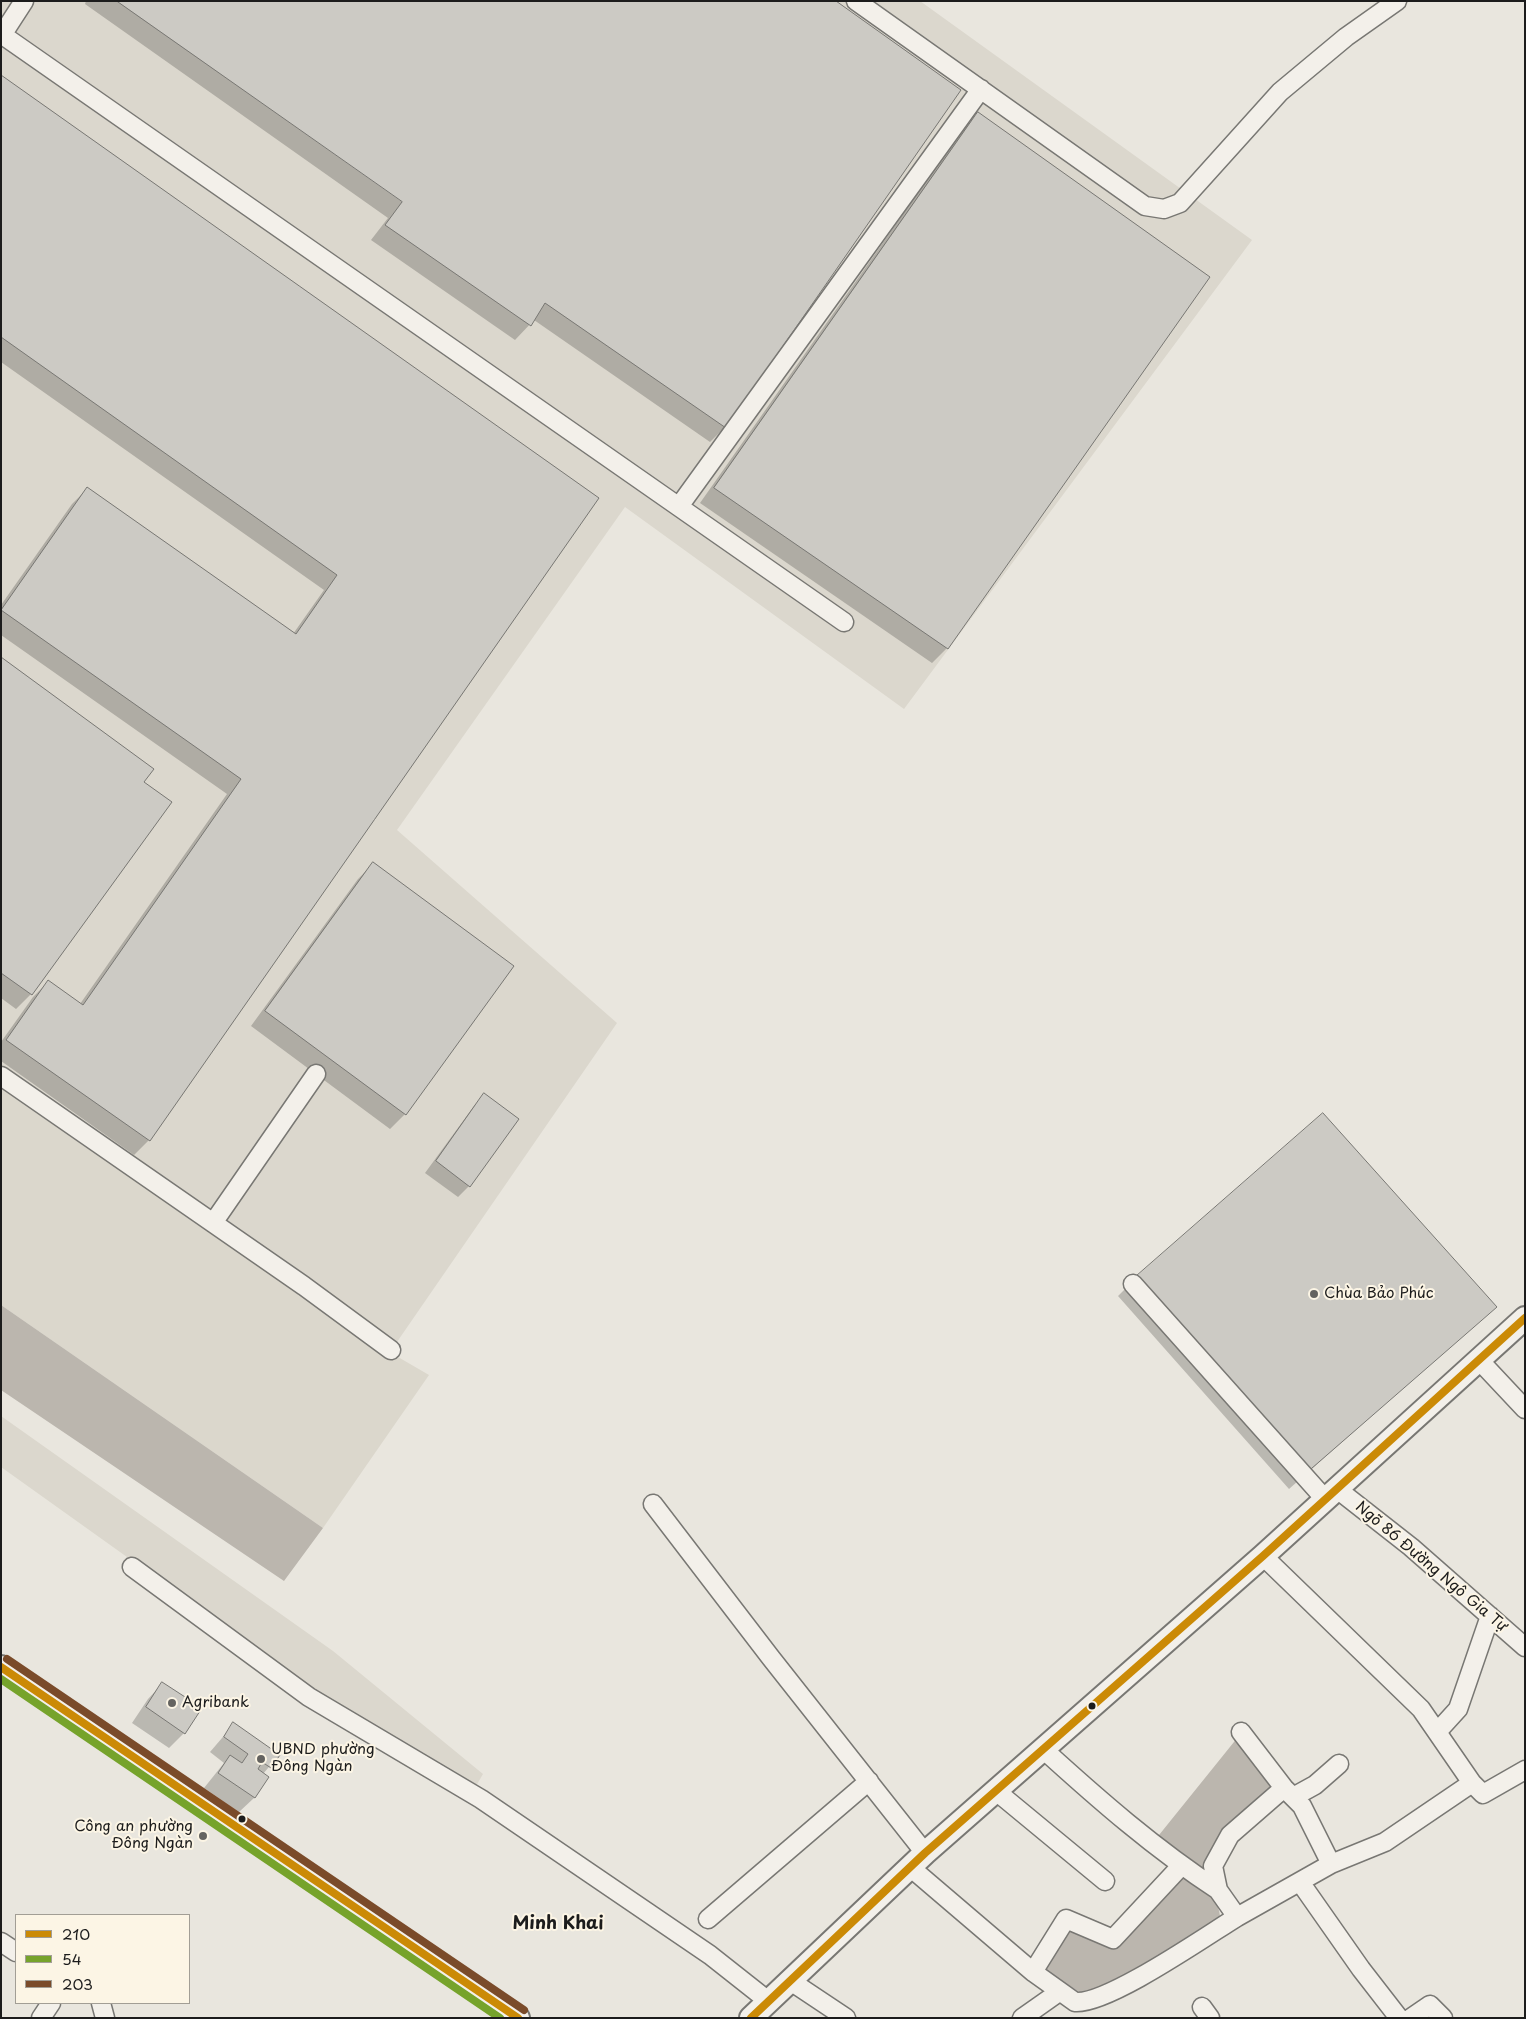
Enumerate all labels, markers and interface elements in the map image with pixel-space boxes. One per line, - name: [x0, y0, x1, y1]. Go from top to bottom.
- place label: Chùa Bảo Phúc: [1324, 1285, 1434, 1303]
- marker: Chùa Bảo Phúc: [1308, 1288, 1320, 1300]
- street label: Ngõ 86 Đường Ngô Gia Tự: [1351, 1498, 1511, 1636]
- place label: Agribank: [182, 1694, 249, 1712]
- marker: Agribank: [166, 1697, 178, 1709]
- unlabelled marker: [1087, 1701, 1097, 1711]
- place label: UBND phường Đông Ngàn: [271, 1741, 375, 1776]
- marker: UBND phường Đông Ngàn: [255, 1753, 267, 1765]
- unlabelled marker: [237, 1814, 247, 1824]
- place label: Công an phường Đông Ngàn: [74, 1818, 193, 1853]
- marker: Công an phường Đông Ngàn: [197, 1830, 209, 1842]
- district label: Minh Khai: [513, 1913, 603, 1935]
- legend: [15, 1914, 190, 2004]
- text: 210: [62, 1922, 90, 1945]
- text: 54: [62, 1947, 82, 1970]
- text: 203: [62, 1972, 93, 1995]

